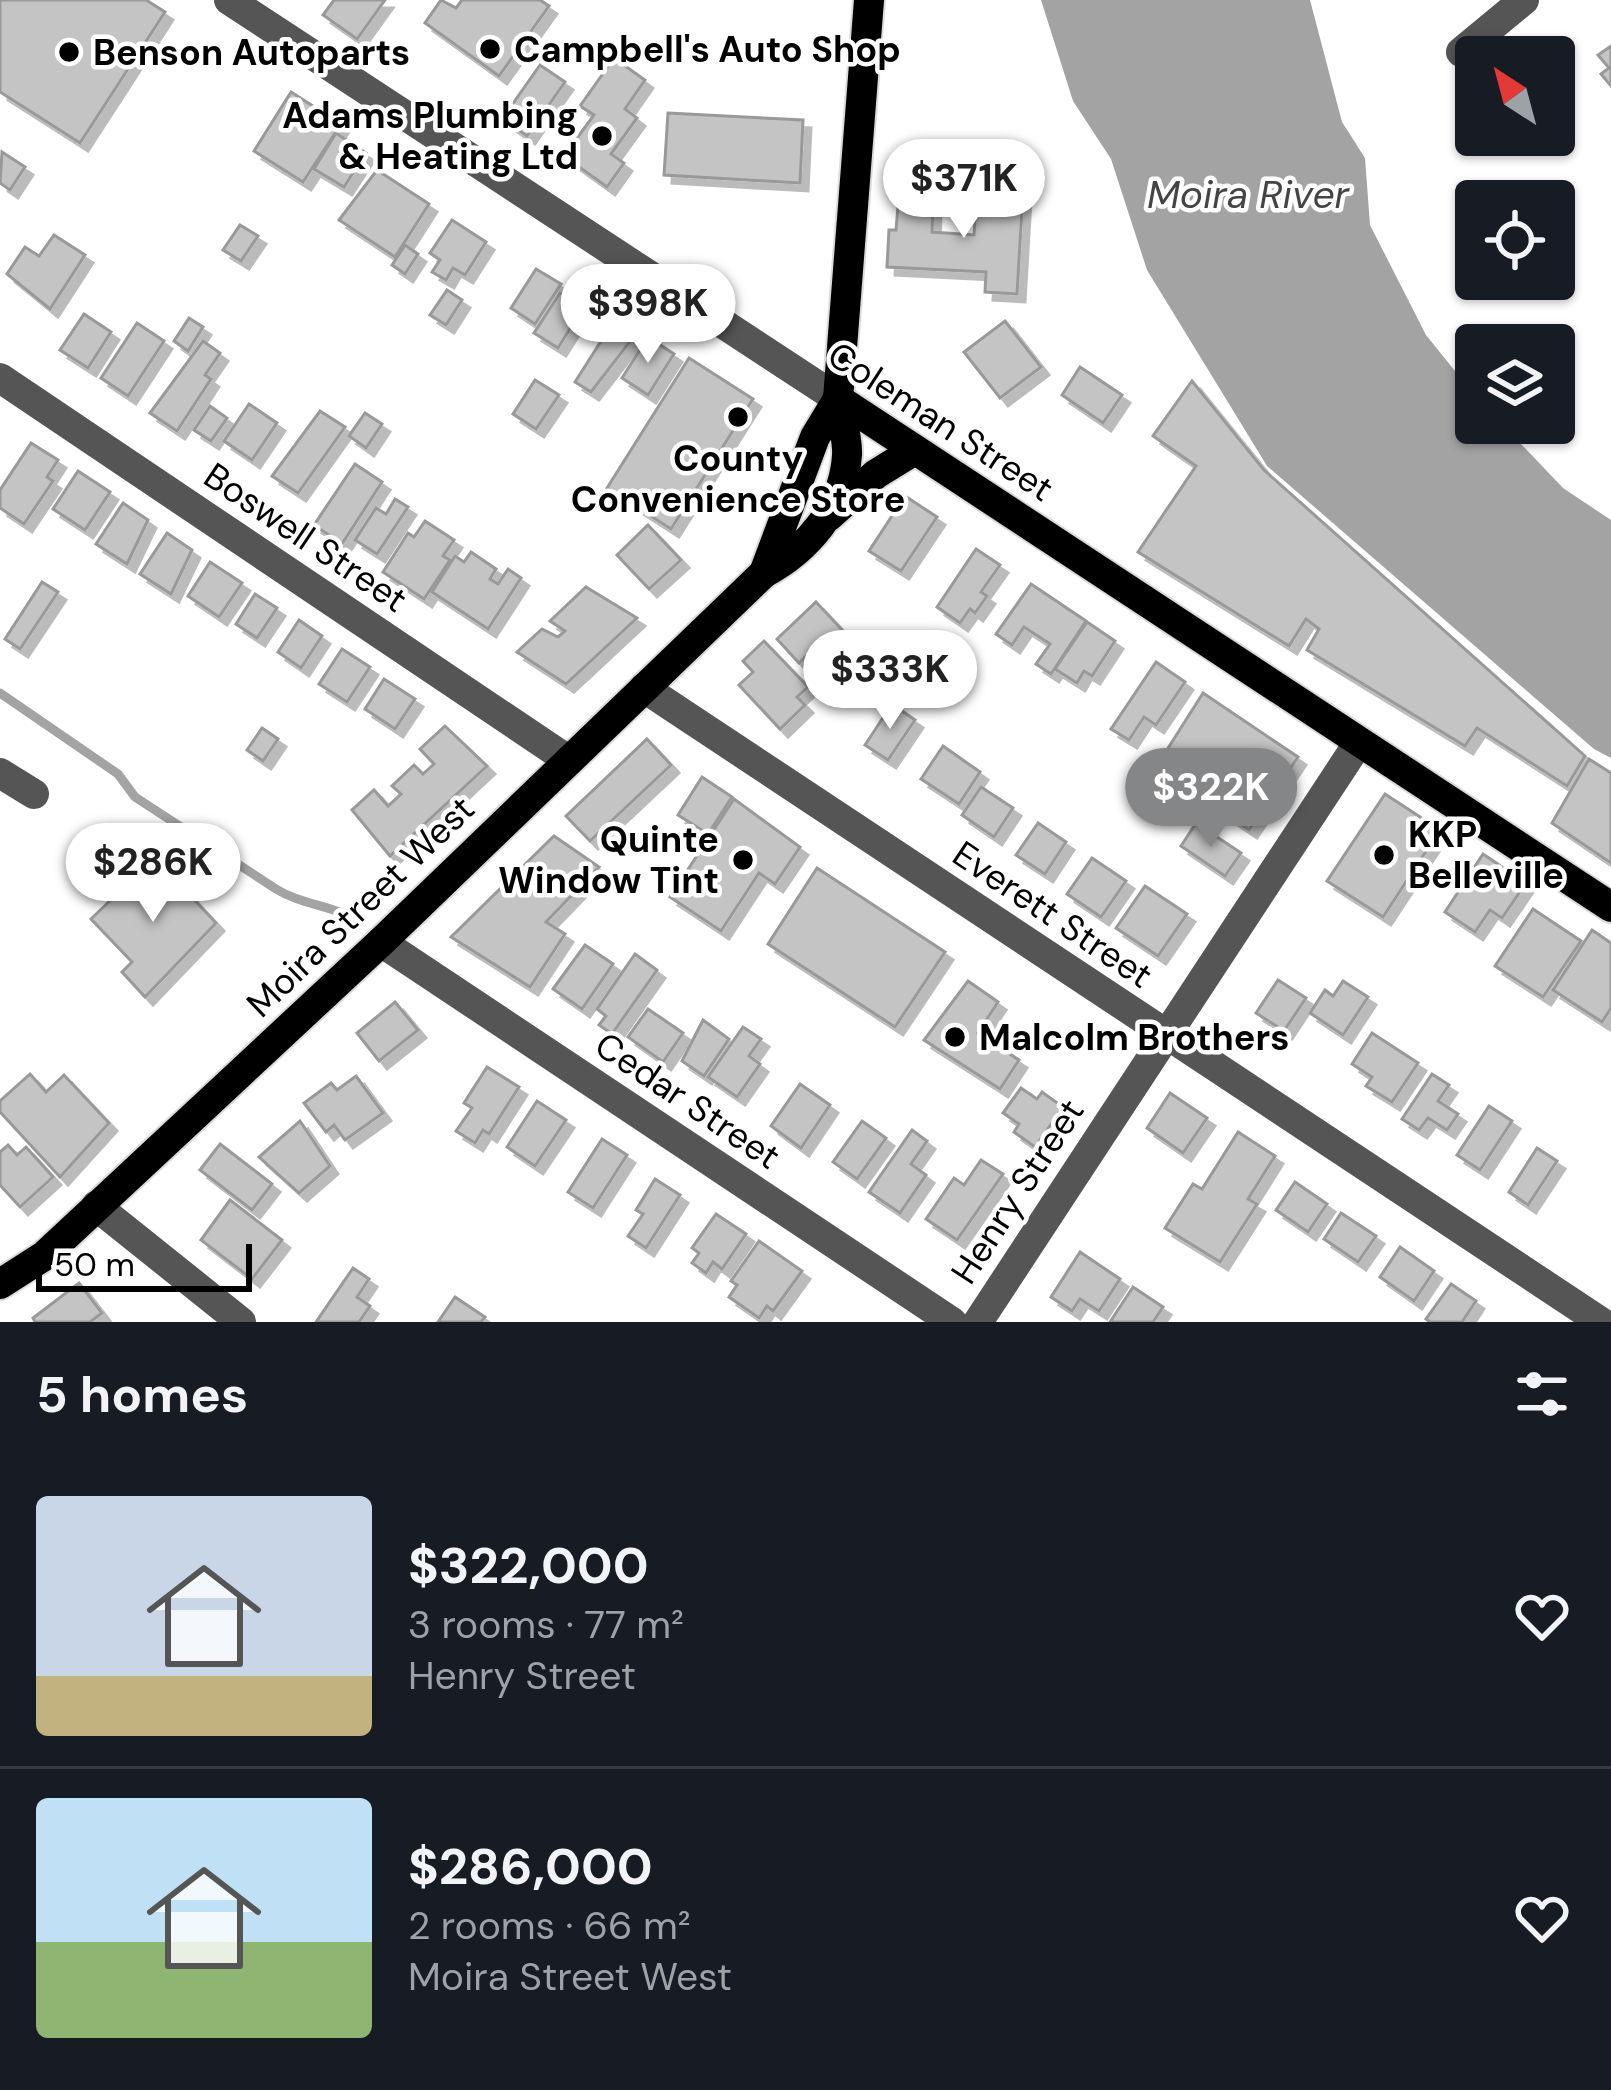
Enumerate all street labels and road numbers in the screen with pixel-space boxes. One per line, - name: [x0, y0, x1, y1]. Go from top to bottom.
- street label: Coleman Street: [819, 331, 1062, 512]
- street label: Boswell Street: [195, 452, 416, 623]
- street label: Moira Street West: [236, 786, 484, 1027]
- street label: Everett Street: [944, 830, 1162, 999]
- street label: Cedar Street: [586, 1021, 789, 1180]
- street label: Henry Street: [940, 1090, 1094, 1292]

